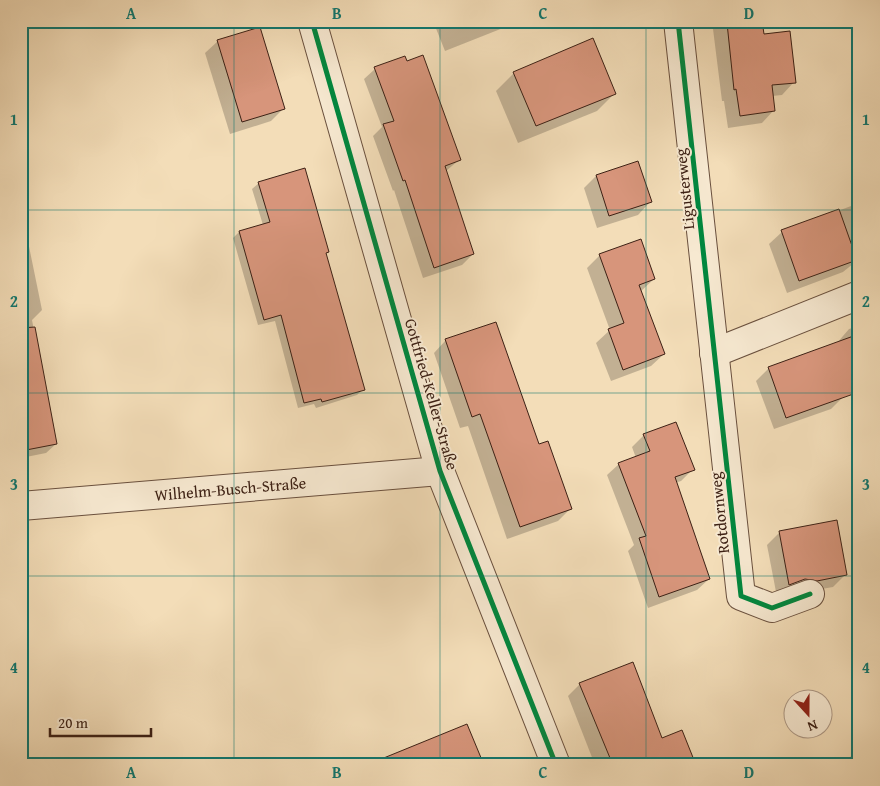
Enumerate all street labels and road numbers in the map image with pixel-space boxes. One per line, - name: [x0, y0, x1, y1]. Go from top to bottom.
- street label: Ligusterweg: [668, 147, 700, 231]
- street label: Gottfried-Keller-Straße: [399, 315, 465, 473]
- street label: Wilhelm-Busch-Straße: [154, 470, 307, 507]
- street label: Rotdornweg: [703, 471, 735, 555]

